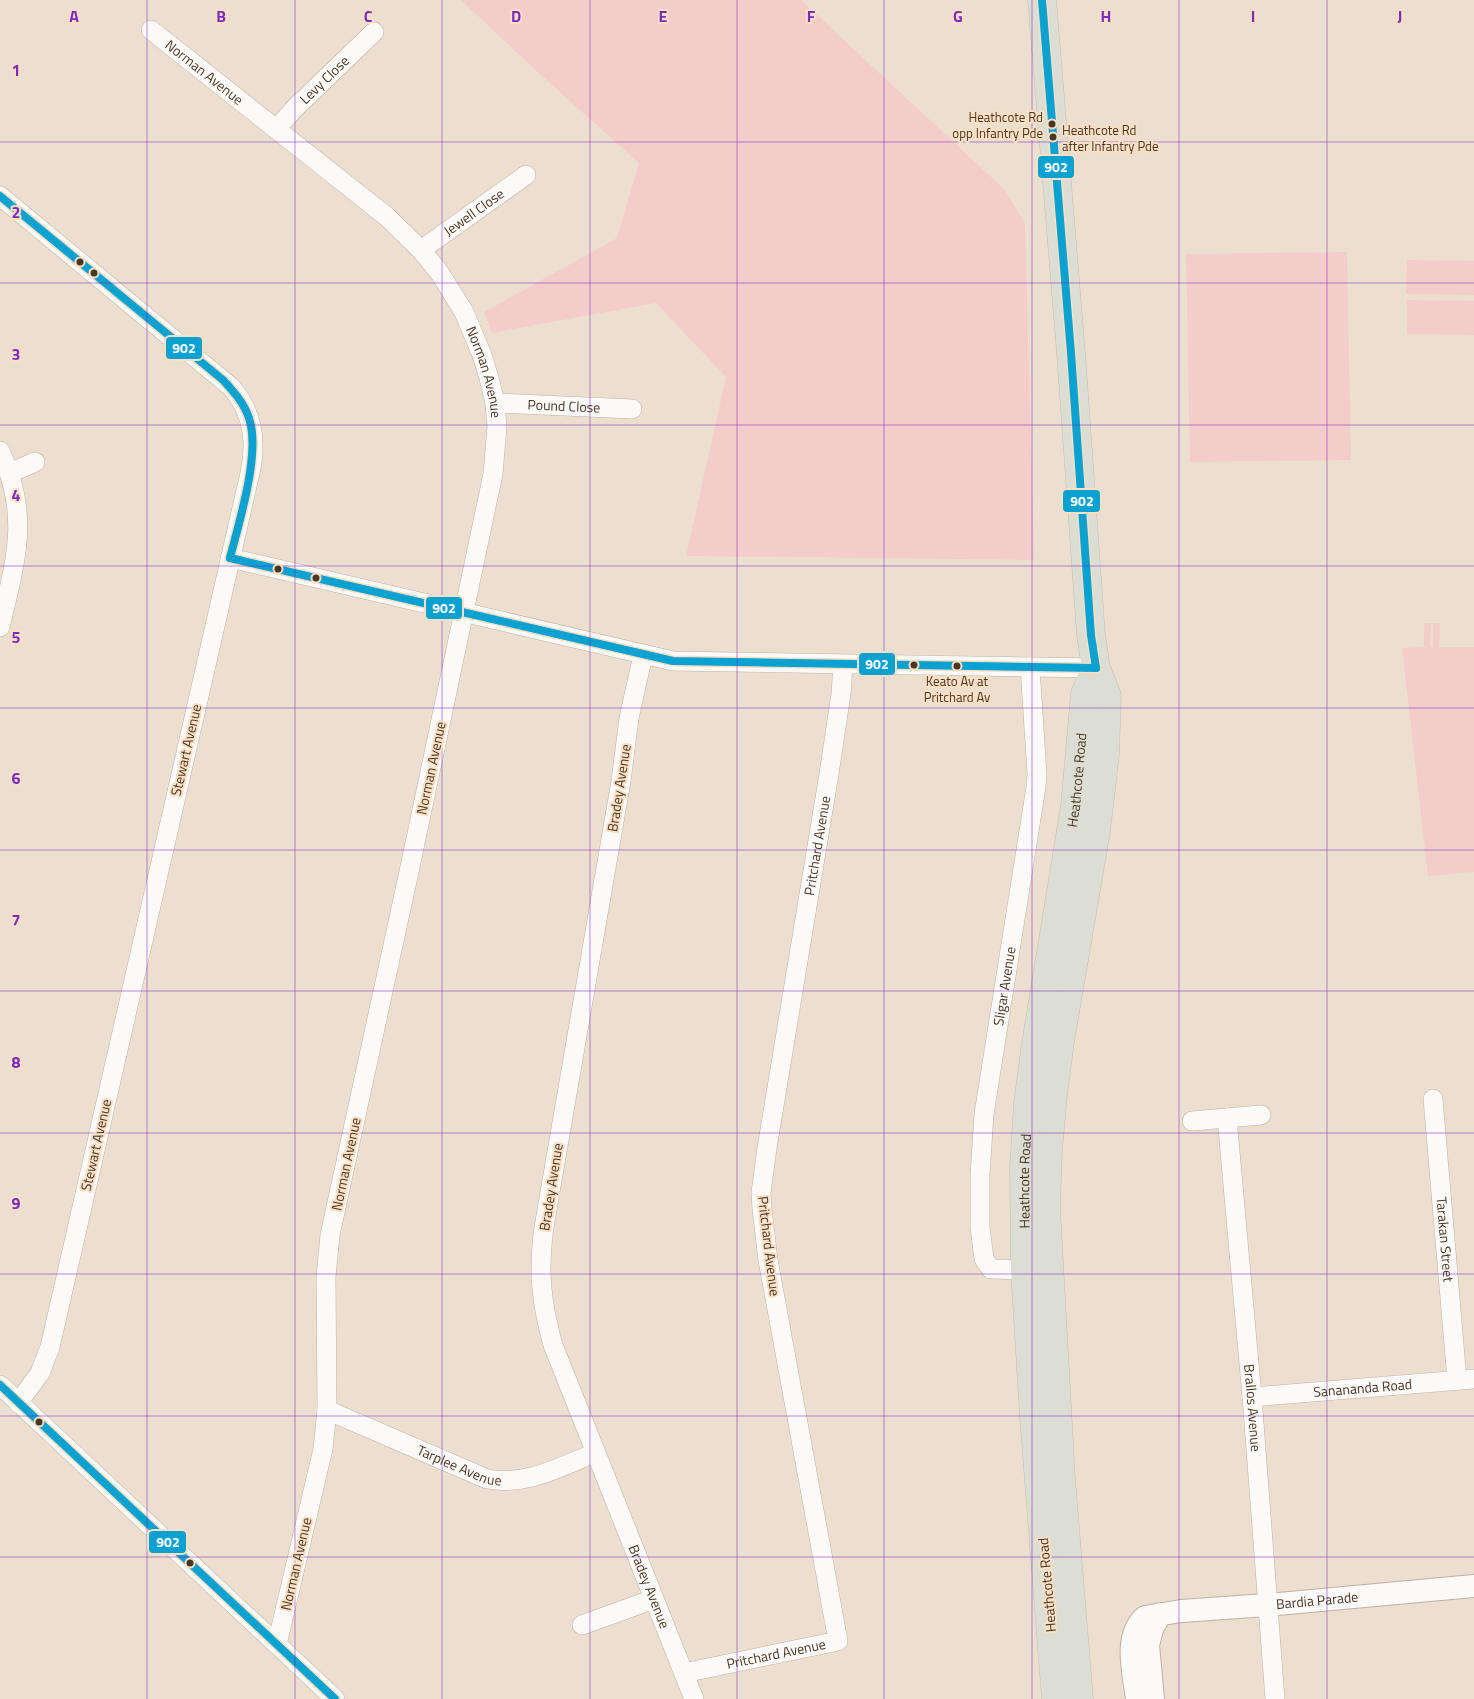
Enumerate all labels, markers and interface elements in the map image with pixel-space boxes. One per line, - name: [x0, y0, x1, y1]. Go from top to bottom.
- text: A: [69, 4, 79, 28]
- text: B: [216, 4, 226, 28]
- text: C: [364, 4, 373, 28]
- text: D: [511, 4, 521, 28]
- text: E: [659, 4, 668, 28]
- text: F: [807, 4, 816, 28]
- text: G: [953, 4, 963, 28]
- text: H: [1101, 4, 1111, 28]
- text: I: [1251, 4, 1255, 28]
- text: J: [1398, 4, 1402, 28]
- street label: Norman Avenue: [161, 34, 248, 109]
- street label: Levy Close: [294, 50, 354, 109]
- text: 1: [12, 58, 20, 82]
- place label: Heathcote Rd opp Infantry Pde: [952, 107, 1043, 143]
- marker: Heathcote Rd opp Infantry Pde: [1047, 119, 1057, 129]
- place label: Heathcote Rd after Infantry Pde: [1062, 120, 1159, 156]
- marker: Heathcote Rd after Infantry Pde: [1048, 132, 1058, 142]
- line badge: 902: [1037, 155, 1075, 179]
- text: 902: [1044, 156, 1068, 177]
- street label: Jewell Close: [439, 183, 508, 241]
- text: 2: [12, 200, 20, 224]
- unlabelled marker: [75, 257, 85, 267]
- unlabelled marker: [89, 268, 99, 278]
- street label: Norman Avenue: [461, 323, 507, 419]
- line badge: 902: [165, 336, 203, 360]
- text: 902: [172, 337, 196, 358]
- text: 3: [12, 342, 20, 366]
- street label: Pound Close: [527, 393, 601, 418]
- text: 4: [12, 483, 21, 507]
- line badge: 902: [1062, 489, 1101, 513]
- text: 902: [1070, 490, 1094, 511]
- unlabelled marker: [273, 564, 283, 574]
- unlabelled marker: [311, 573, 321, 583]
- line badge: 902: [425, 596, 463, 620]
- text: 902: [432, 597, 456, 618]
- text: 5: [12, 625, 21, 649]
- line badge: 902: [858, 652, 896, 676]
- text: 902: [865, 653, 889, 674]
- unlabelled marker: [909, 660, 919, 670]
- marker: Keato Av at Pritchard Av: [952, 661, 962, 671]
- place label: Keato Av at Pritchard Av: [924, 671, 990, 707]
- street label: Stewart Avenue: [165, 702, 206, 798]
- street label: Norman Avenue: [410, 719, 451, 816]
- street label: Heathcote Road: [1061, 732, 1091, 829]
- street label: Bradey Avenue: [601, 743, 636, 833]
- text: 6: [12, 766, 21, 790]
- street label: Pritchard Avenue: [798, 794, 835, 897]
- text: 7: [12, 908, 20, 932]
- street label: Sligar Avenue: [987, 945, 1020, 1027]
- text: 8: [12, 1050, 21, 1074]
- street label: Stewart Avenue: [75, 1097, 116, 1193]
- street label: Norman Avenue: [325, 1115, 366, 1212]
- street label: Heathcote Road: [1013, 1133, 1036, 1229]
- street label: Bradey Avenue: [533, 1142, 568, 1232]
- text: 9: [12, 1191, 21, 1215]
- street label: Pritchard Avenue: [753, 1195, 786, 1297]
- street label: Tarakan Street: [1431, 1196, 1460, 1283]
- street label: Brallos Avenue: [1239, 1363, 1267, 1452]
- street label: Sanananda Road: [1312, 1373, 1413, 1402]
- unlabelled marker: [34, 1417, 44, 1427]
- street label: Tarplee Avenue: [414, 1439, 502, 1490]
- street label: Norman Avenue: [275, 1515, 316, 1612]
- line badge: 902: [148, 1530, 187, 1554]
- text: 902: [156, 1531, 180, 1552]
- street label: Heathcote Road: [1032, 1537, 1061, 1633]
- street label: Bradey Avenue: [624, 1541, 676, 1631]
- unlabelled marker: [185, 1558, 195, 1568]
- street label: Bardia Parade: [1275, 1586, 1359, 1614]
- street label: Pritchard Avenue: [724, 1633, 827, 1674]

